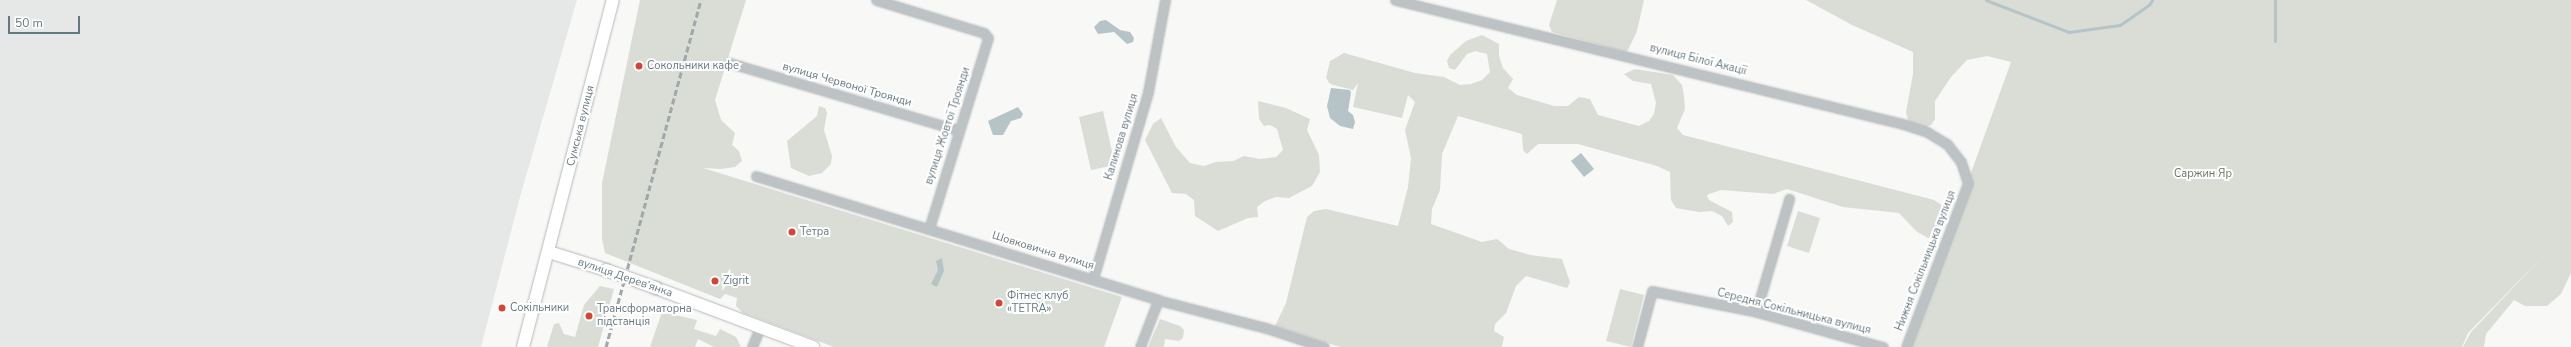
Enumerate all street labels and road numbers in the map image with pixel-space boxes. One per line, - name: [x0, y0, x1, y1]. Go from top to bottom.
- street label: вулиця Білої Акації: [1648, 42, 1748, 78]
- street label: вулиця Червоної Троянди: [781, 60, 913, 110]
- street label: вулиця Жовтої Троянди: [923, 66, 973, 186]
- street label: Сумська вулиця: [565, 84, 597, 168]
- street label: Калинова вулиця: [1103, 92, 1141, 182]
- street label: Нижня Сокільницька вулиця: [1893, 189, 1959, 333]
- street label: Шовковична вулиця: [990, 229, 1096, 273]
- street label: вулиця Дерев’янка: [576, 256, 674, 300]
- street label: Середня Сокільницька вулиця: [1716, 286, 1872, 338]

